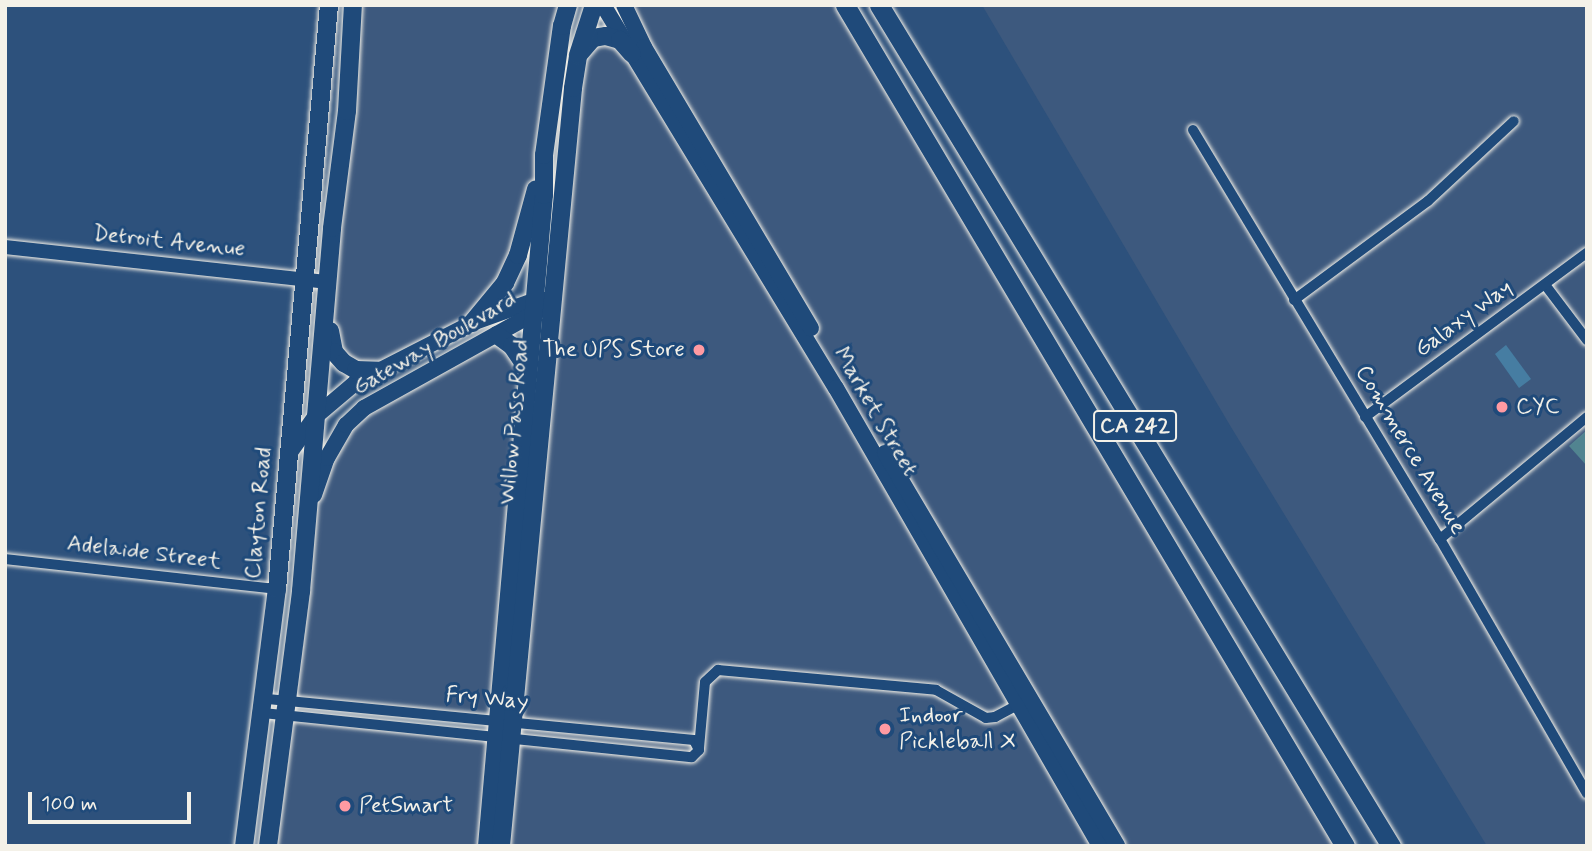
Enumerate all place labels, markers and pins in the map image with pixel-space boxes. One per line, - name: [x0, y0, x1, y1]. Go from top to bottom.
- place label: The UPS Store: [546, 336, 685, 364]
- marker: The UPS Store: [691, 342, 707, 358]
- place label: CYC: [1516, 393, 1559, 421]
- marker: CYC: [1494, 399, 1510, 415]
- place label: Indoor Pickleball X: [899, 702, 1014, 756]
- marker: Indoor Pickleball X: [877, 721, 893, 737]
- place label: PetSmart: [359, 792, 453, 820]
- marker: PetSmart: [337, 798, 353, 814]

